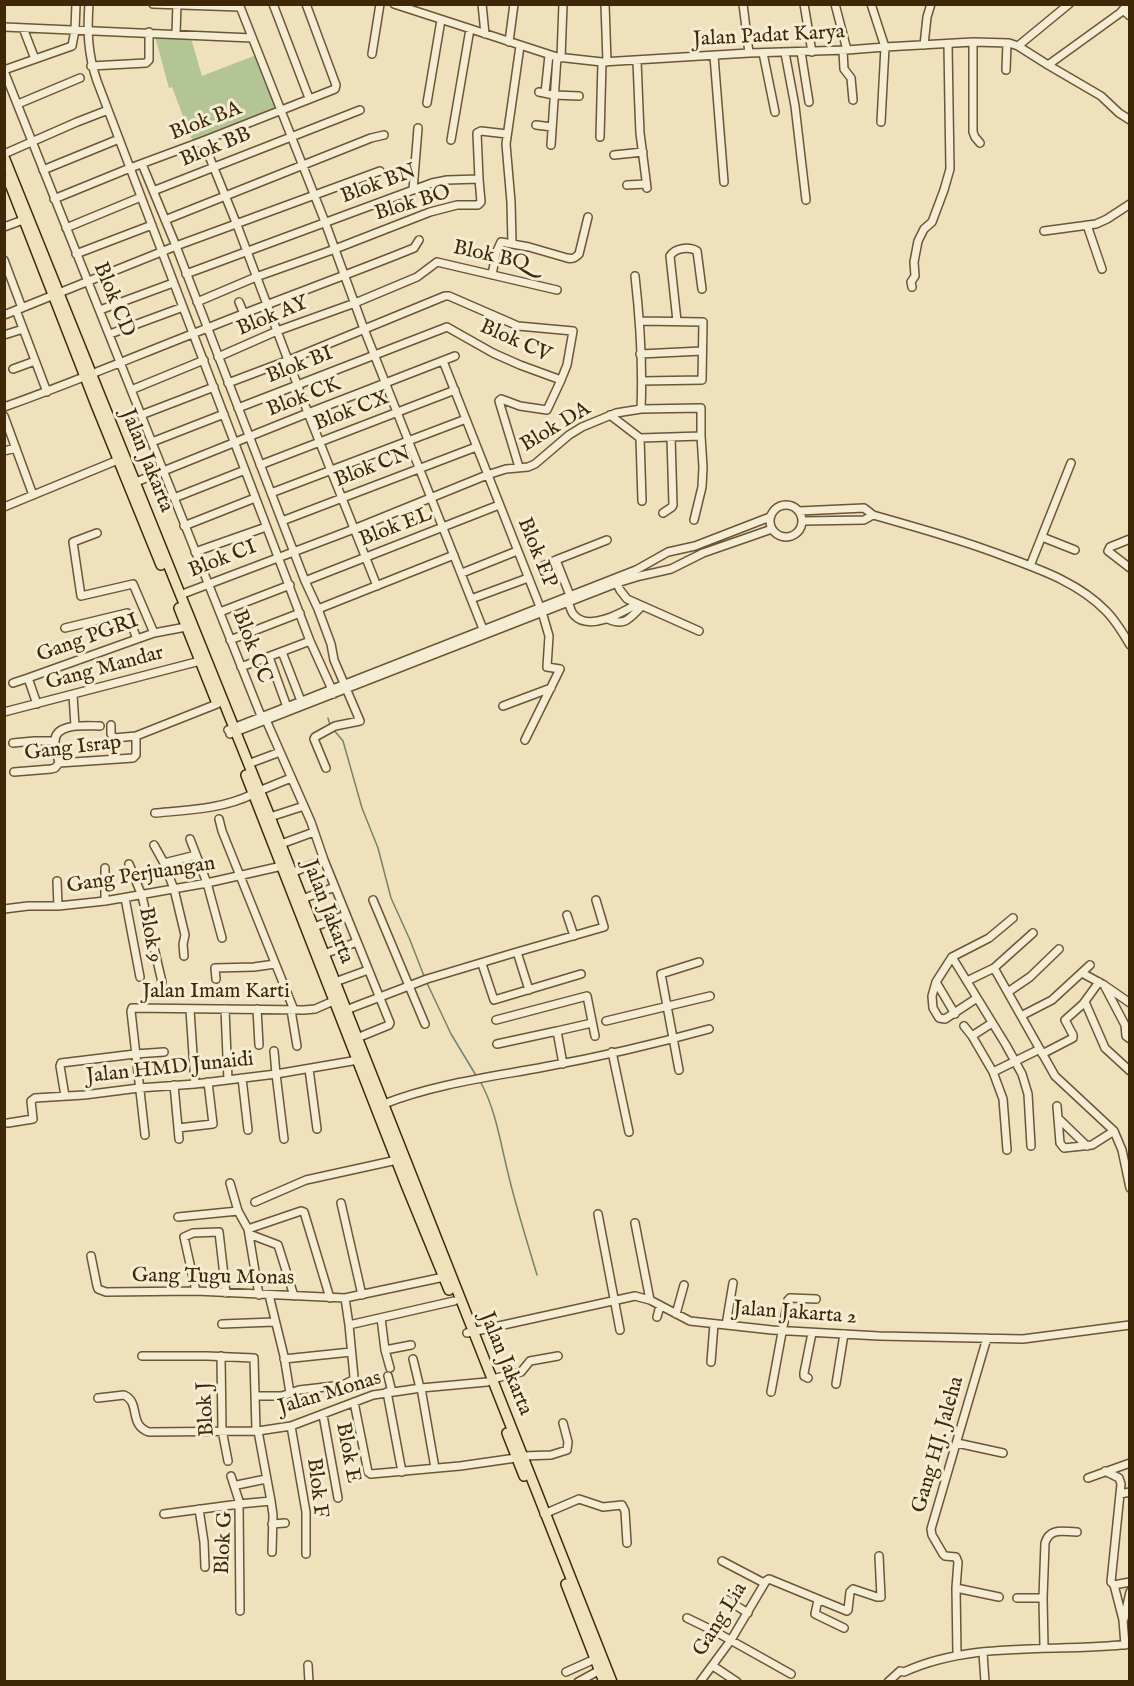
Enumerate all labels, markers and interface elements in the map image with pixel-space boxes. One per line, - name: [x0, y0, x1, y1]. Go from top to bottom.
- street label: Jalan Padat Karya: [692, 20, 846, 54]
- street label: Blok BA: [167, 97, 245, 147]
- street label: Blok BB: [177, 122, 255, 174]
- street label: Blok BN: [338, 160, 420, 210]
- street label: Blok BO: [372, 181, 454, 227]
- street label: Blok BQ: [450, 236, 532, 278]
- street label: Blok CD: [87, 259, 139, 341]
- street label: Blok AY: [234, 291, 312, 343]
- street label: Blok CV: [475, 315, 555, 369]
- street label: Blok BI: [263, 342, 337, 390]
- street label: Blok CK: [264, 372, 344, 424]
- street label: Blok CX: [311, 386, 393, 438]
- street label: Blok DA: [516, 397, 596, 459]
- street label: Jalan Jakarta: [114, 406, 178, 516]
- street label: Blok CN: [331, 442, 415, 494]
- street label: Blok EL: [356, 503, 436, 553]
- street label: Blok EP: [511, 514, 561, 592]
- street label: Blok CI: [186, 536, 260, 584]
- street label: Blok CC: [226, 607, 276, 687]
- street label: Gang PGRI: [34, 609, 142, 669]
- street label: Gang Mandar: [43, 641, 167, 697]
- street label: Gang Israp: [23, 731, 123, 767]
- street label: Gang Perjuangan: [65, 852, 217, 900]
- street label: Jalan Jakarta: [296, 857, 358, 967]
- street label: Blok 9: [132, 905, 166, 965]
- street label: Jalan Imam Karti: [142, 980, 290, 1006]
- street label: Jalan HMD Junaidi: [85, 1048, 255, 1090]
- street label: Gang Tugu Monas: [132, 1264, 294, 1292]
- street label: Jalan Jakarta 2: [733, 1297, 857, 1331]
- street label: Jalan Jakarta: [473, 1309, 537, 1419]
- street label: Jalan Monas: [276, 1366, 384, 1422]
- street label: Gang HJ. Jaleha: [908, 1374, 970, 1516]
- street label: Blok J: [193, 1381, 221, 1437]
- street label: Blok E: [329, 1421, 365, 1485]
- street label: Blok F: [300, 1457, 332, 1519]
- street label: Blok G: [211, 1511, 239, 1575]
- street label: Gang Lia: [688, 1578, 754, 1662]

